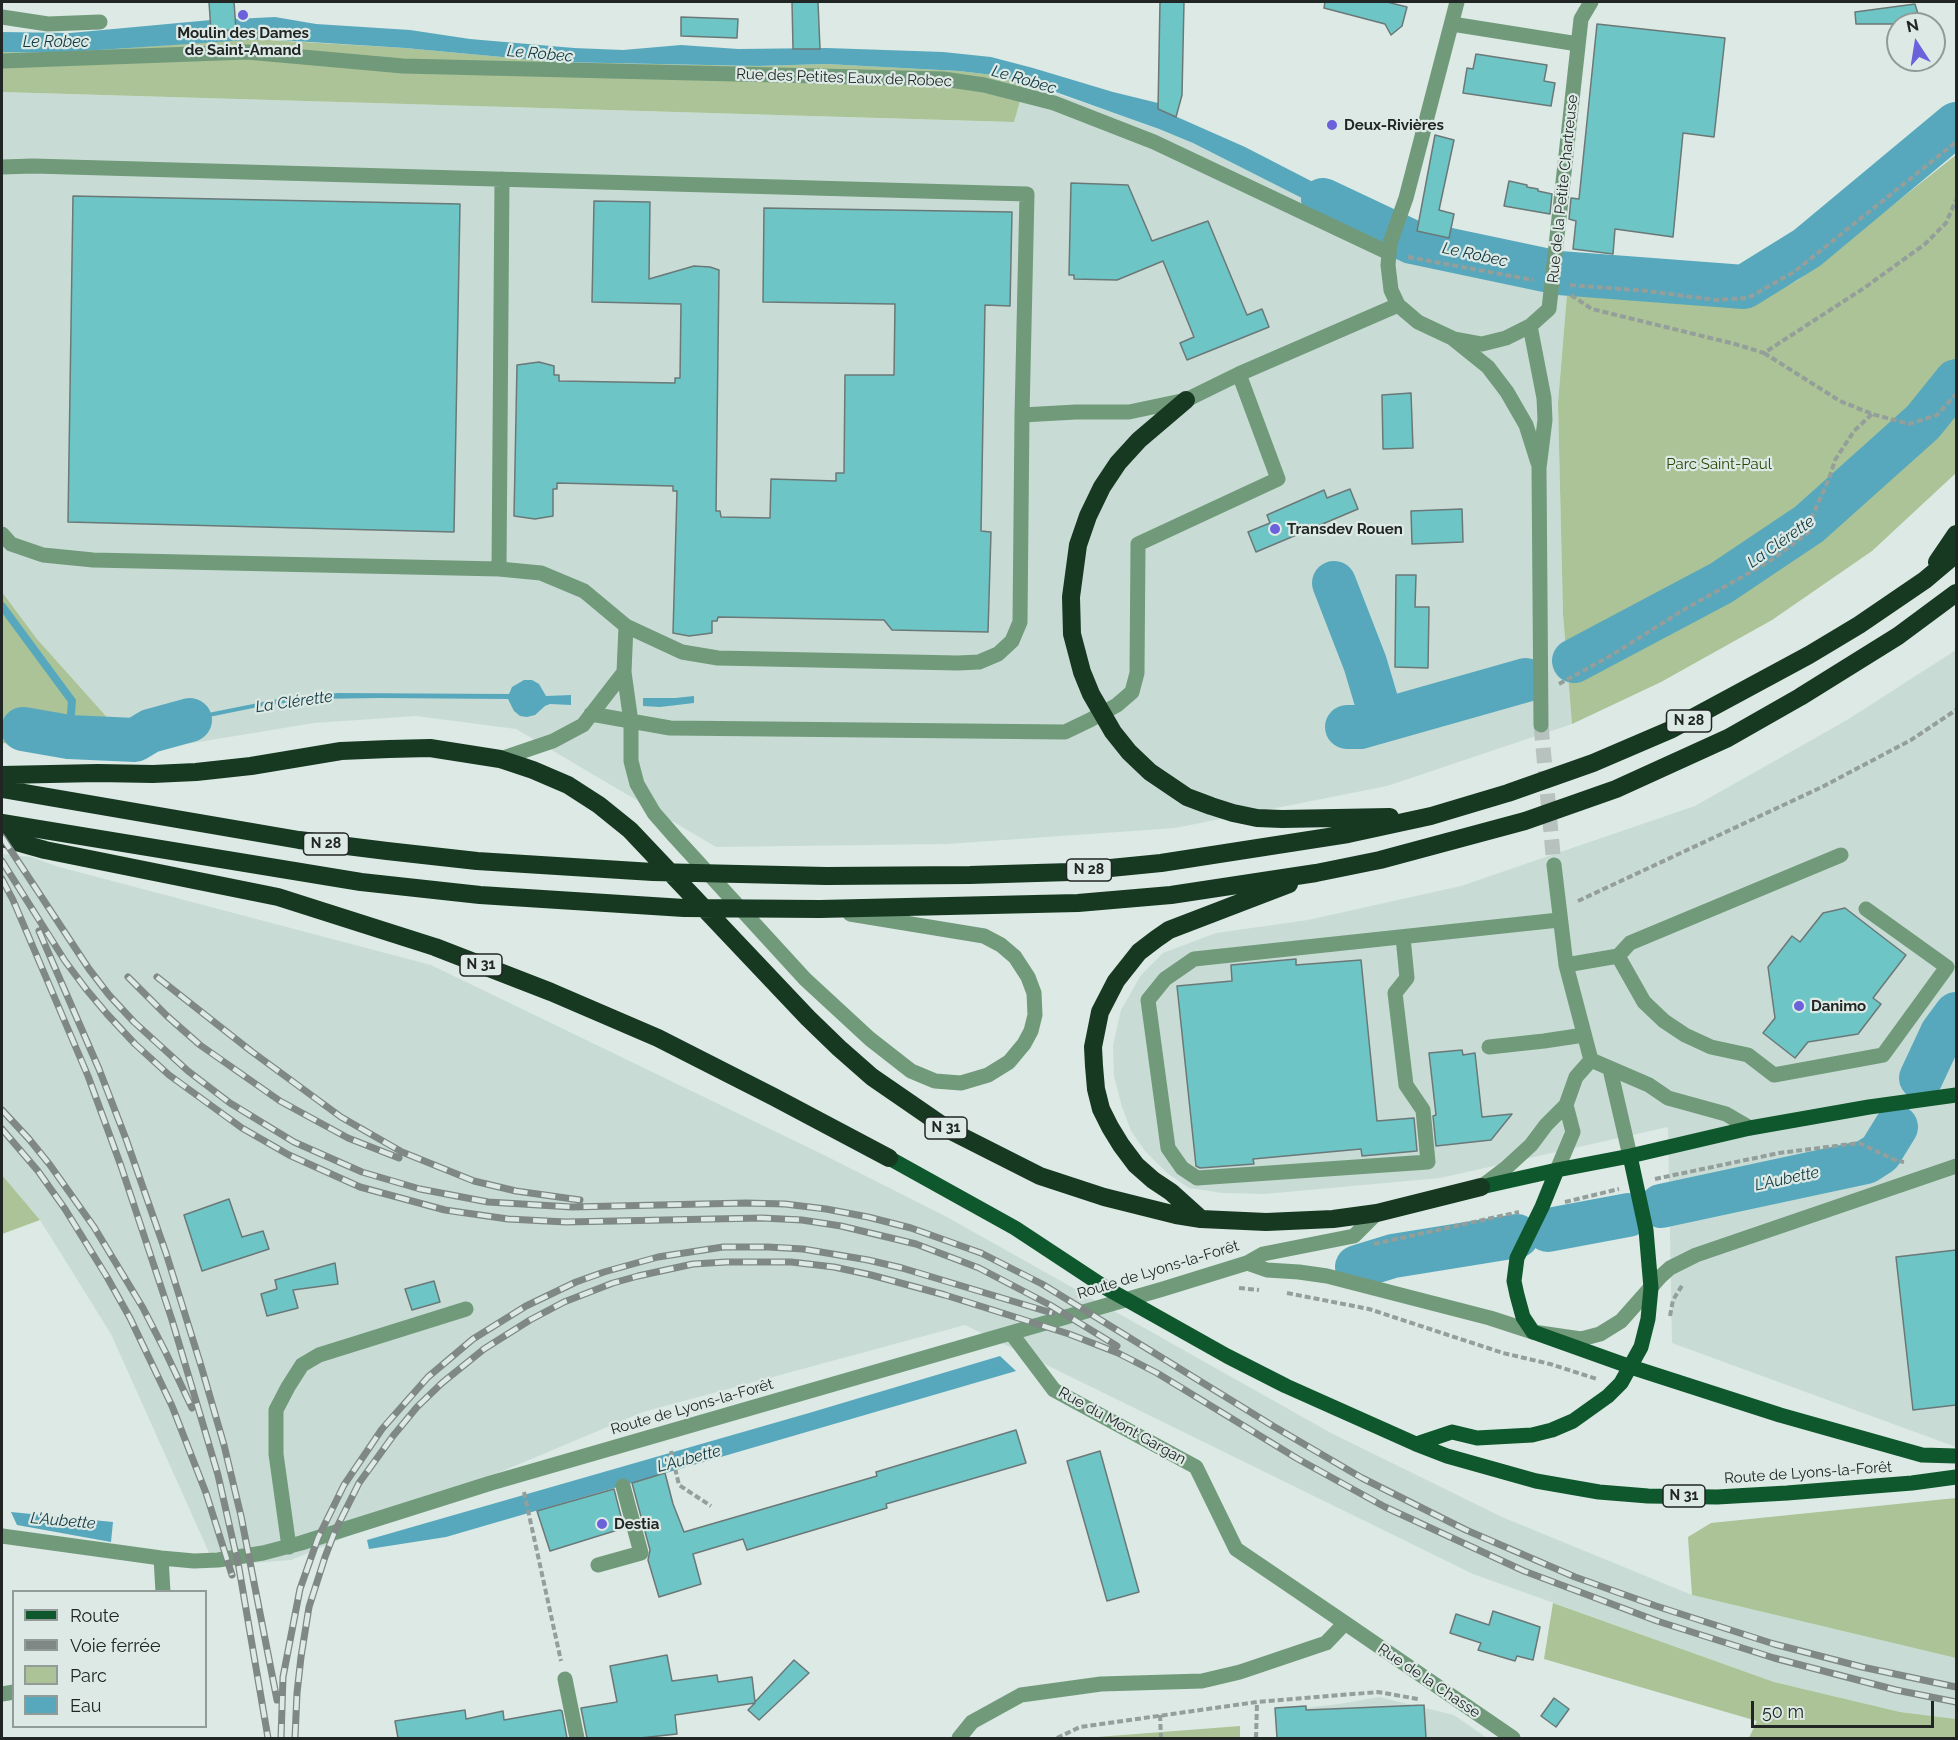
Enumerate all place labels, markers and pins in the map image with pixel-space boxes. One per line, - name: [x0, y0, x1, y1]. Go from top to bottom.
- marker: Moulin des Dames de Saint-Amand: [236, 8, 250, 22]
- place label: Moulin des Dames de Saint-Amand: [177, 24, 309, 59]
- place label: Deux-Rivières: [1344, 116, 1444, 134]
- marker: Deux-Rivières: [1325, 118, 1339, 132]
- place label: Transdev Rouen: [1287, 520, 1403, 538]
- marker: Transdev Rouen: [1268, 522, 1282, 536]
- place label: Danimo: [1811, 997, 1866, 1015]
- marker: Danimo: [1792, 999, 1806, 1013]
- place label: Destia: [614, 1515, 659, 1533]
- marker: Destia: [595, 1517, 609, 1531]

